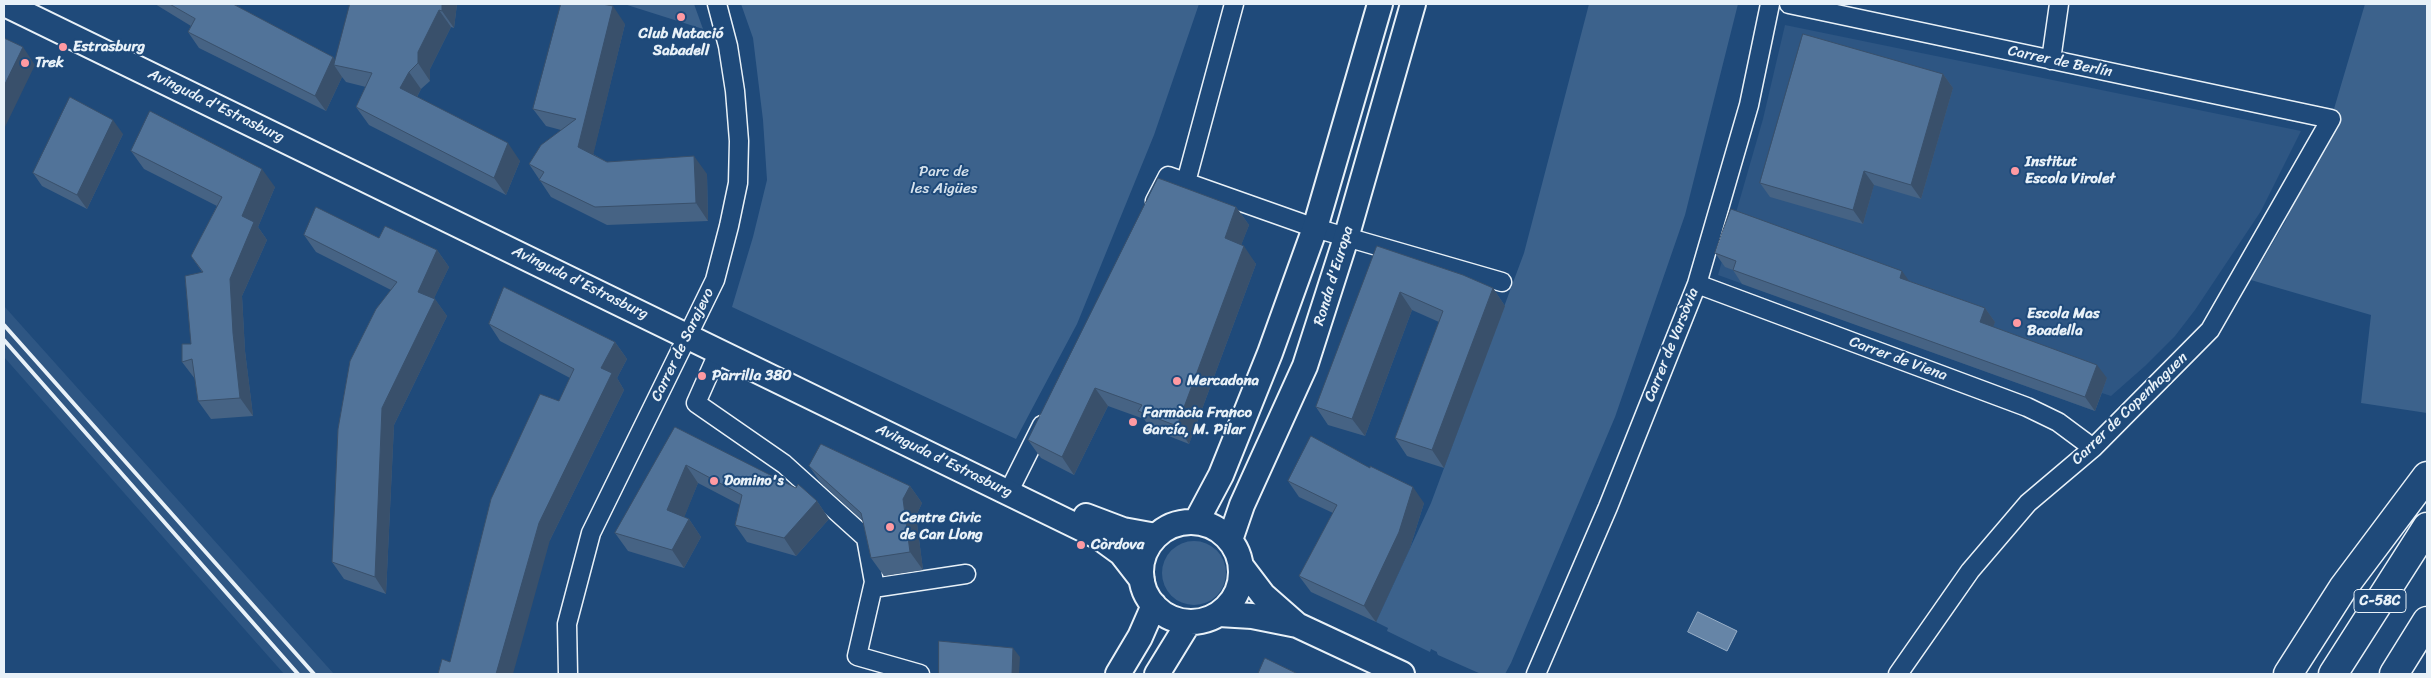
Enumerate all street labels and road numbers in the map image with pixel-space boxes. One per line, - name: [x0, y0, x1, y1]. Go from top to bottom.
- street label: Carrer de Berlín: [2006, 42, 2114, 82]
- street label: Avinguda d'Estrasburg: [145, 65, 287, 147]
- street label: Ronda d'Europa: [1310, 224, 1358, 328]
- street label: Avinguda d'Estrasburg: [509, 242, 651, 324]
- street label: Carrer de Sarajevo: [648, 285, 718, 405]
- street label: Carrer de Varsòvia: [1641, 285, 1703, 405]
- street label: Carrer de Viena: [1847, 333, 1949, 385]
- street label: Carrer de Copenhaguen: [2068, 349, 2192, 469]
- street label: Avinguda d'Estrasburg: [873, 420, 1015, 502]
- road number: C-58C: [2354, 590, 2406, 612]

